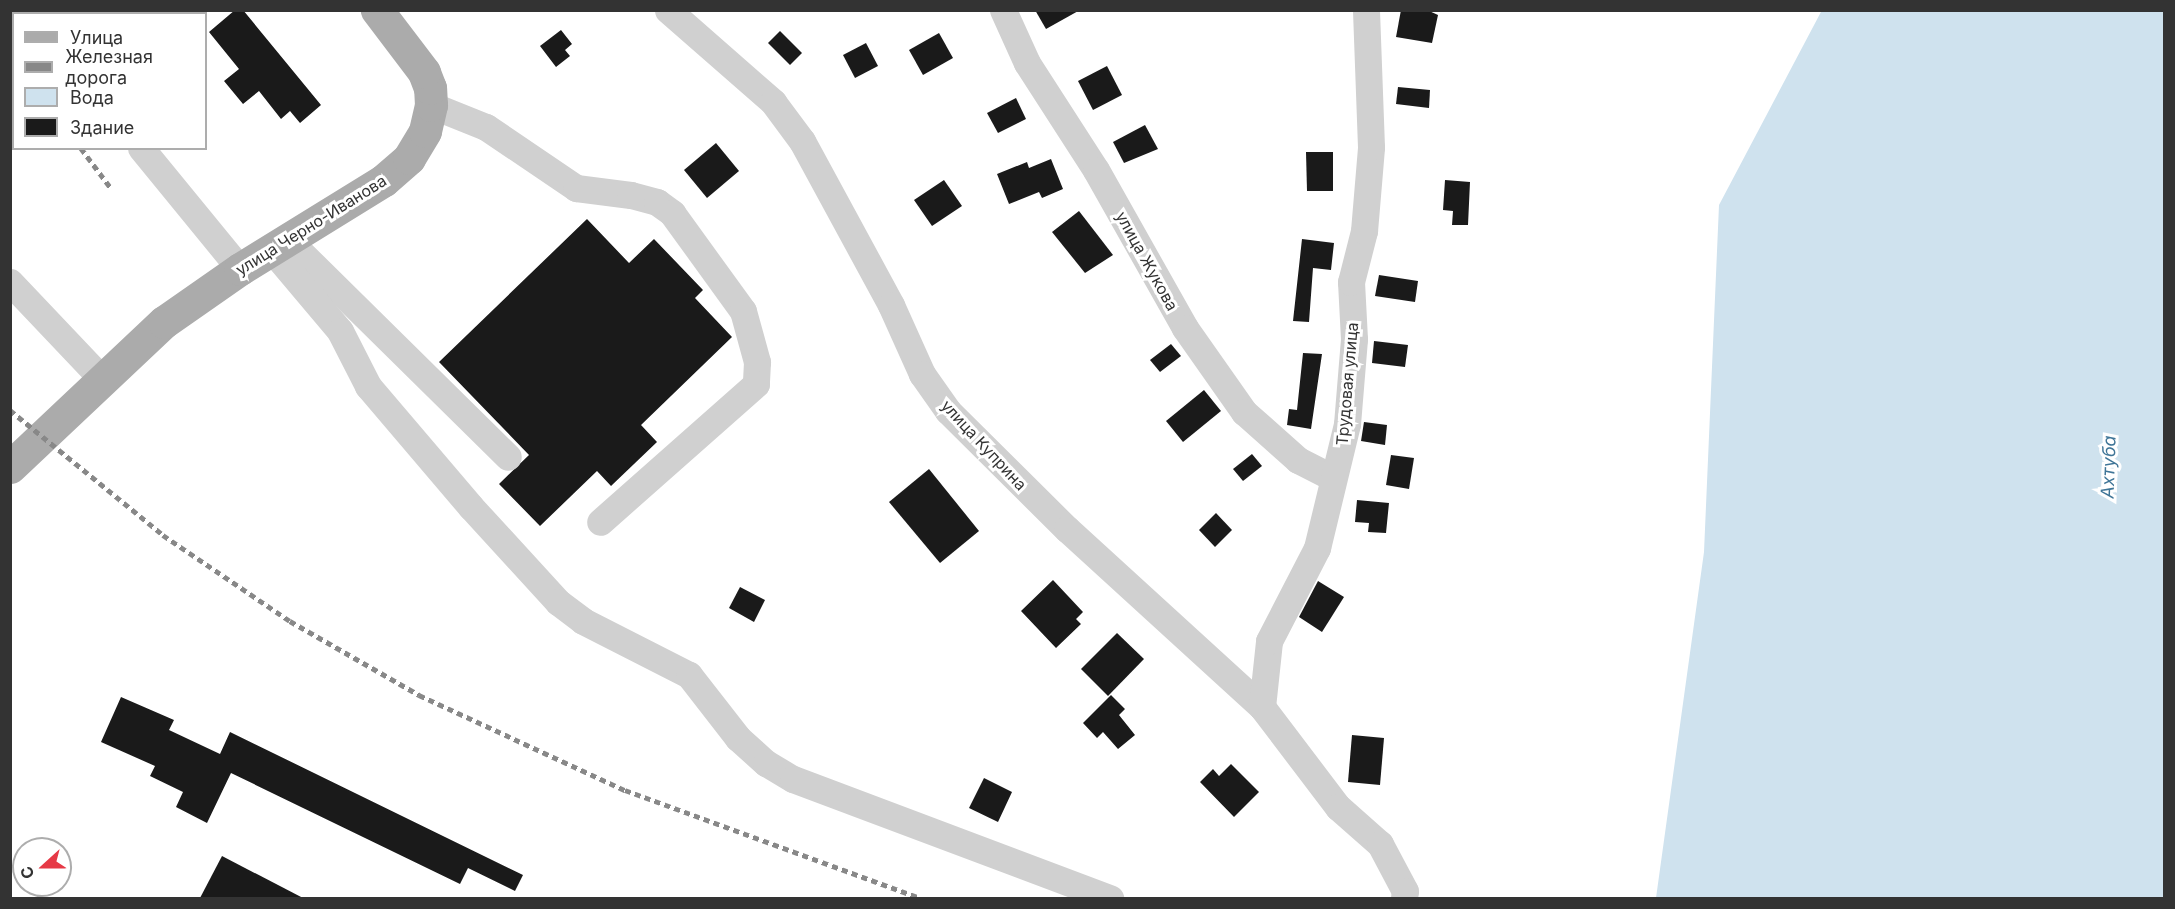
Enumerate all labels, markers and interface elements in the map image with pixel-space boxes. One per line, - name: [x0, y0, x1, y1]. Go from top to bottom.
- legend: [12, 12, 207, 150]
- text: Улица: [70, 27, 123, 48]
- text: Железная дорога: [65, 46, 153, 88]
- text: Вода: [70, 87, 114, 108]
- text: Здание: [70, 117, 134, 138]
- street label: улица Черно-Иванова: [232, 171, 390, 279]
- street label: улица Жукова: [1112, 208, 1182, 314]
- street label: Трудовая улица: [1332, 322, 1362, 446]
- street label: улица Куприна: [937, 396, 1031, 494]
- water label: Ахтуба: [2097, 435, 2121, 499]
- north arrow: [12, 837, 72, 897]
- text: С: [16, 864, 39, 882]

